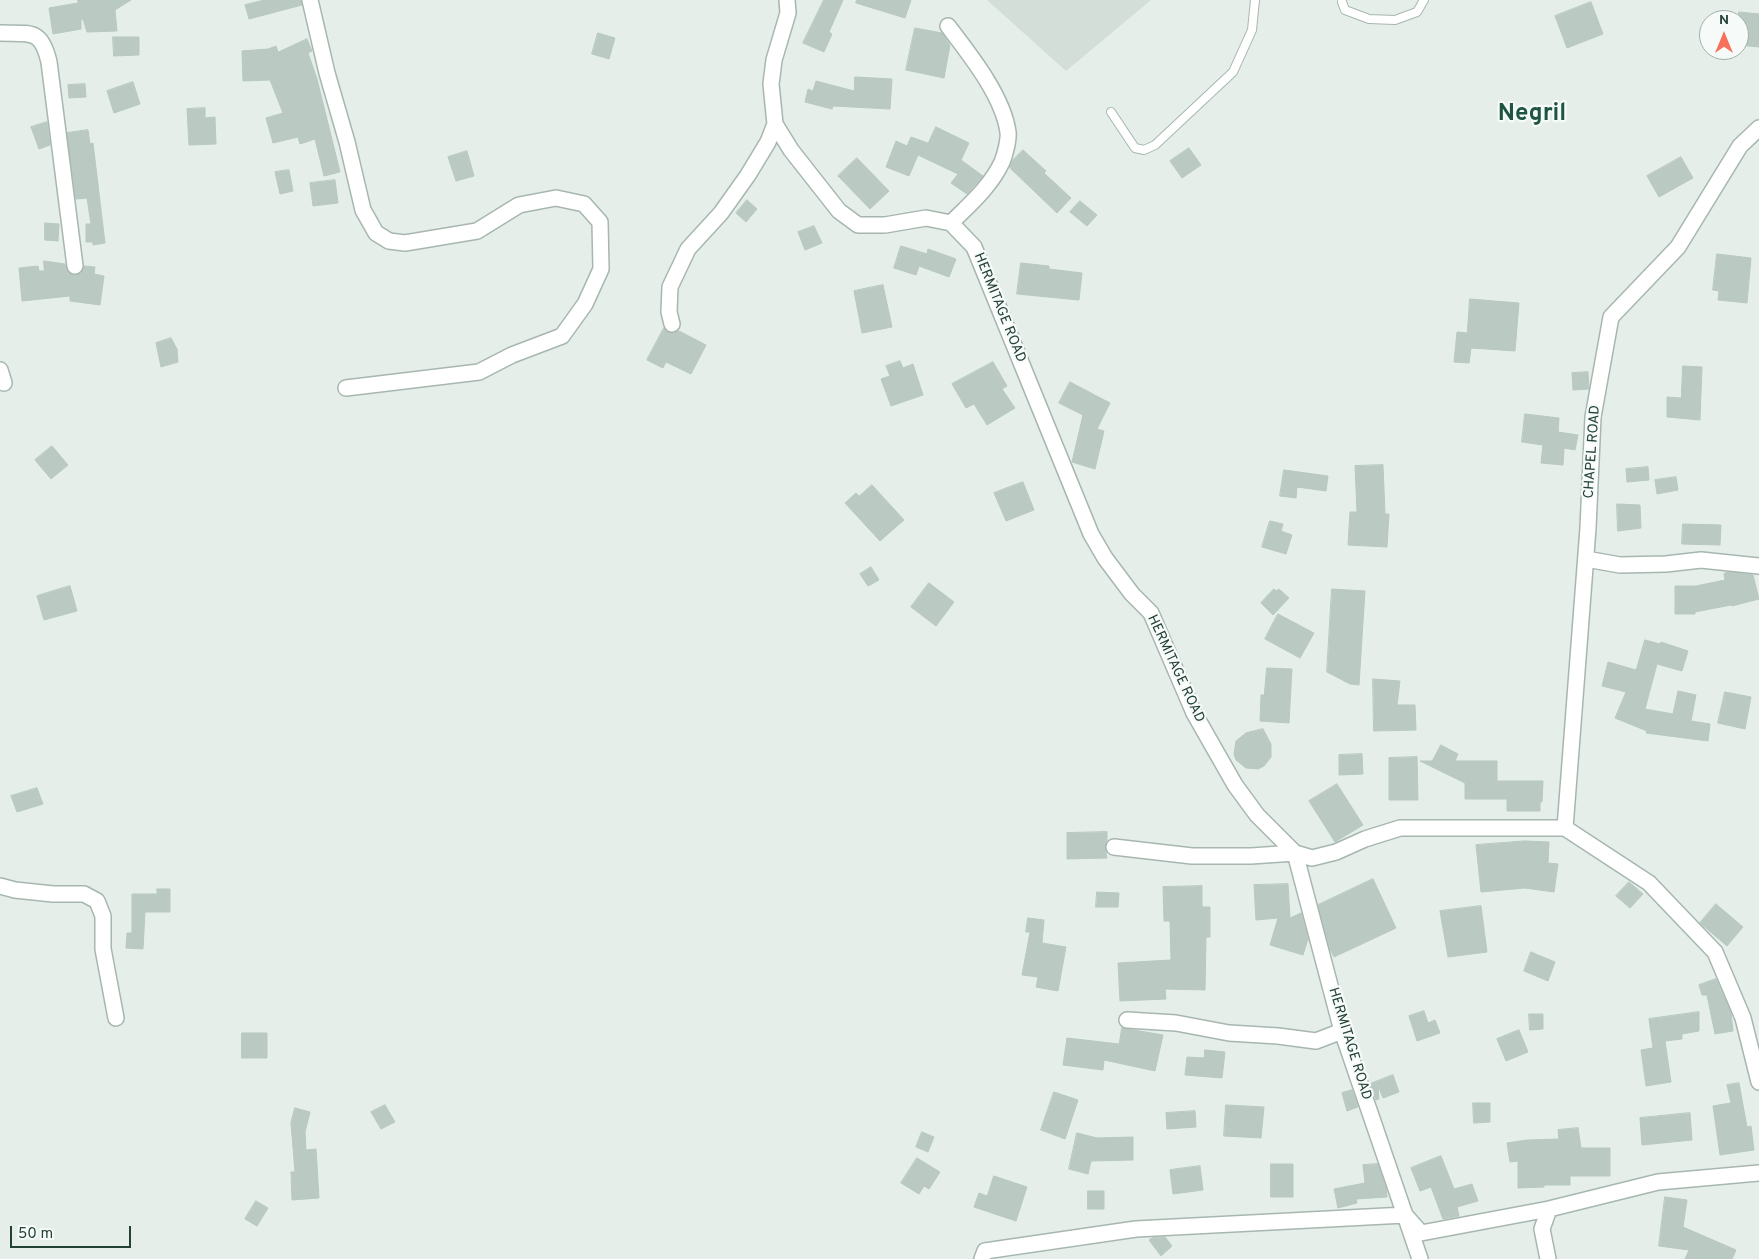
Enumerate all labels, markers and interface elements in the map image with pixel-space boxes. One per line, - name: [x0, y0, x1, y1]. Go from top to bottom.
- north arrow: [1699, 10, 1749, 60]
- text: N: [1719, 12, 1729, 29]
- district label: Negril: [1498, 101, 1566, 129]
- street label: HERMITAGE ROAD: [969, 251, 1029, 365]
- street label: CHAPEL ROAD: [1581, 405, 1605, 499]
- street label: HERMITAGE ROAD: [1143, 612, 1207, 726]
- street label: HERMITAGE ROAD: [1324, 986, 1374, 1102]
- scale bar: [12, 1216, 134, 1248]
- text: 50 m: [18, 1225, 53, 1244]

